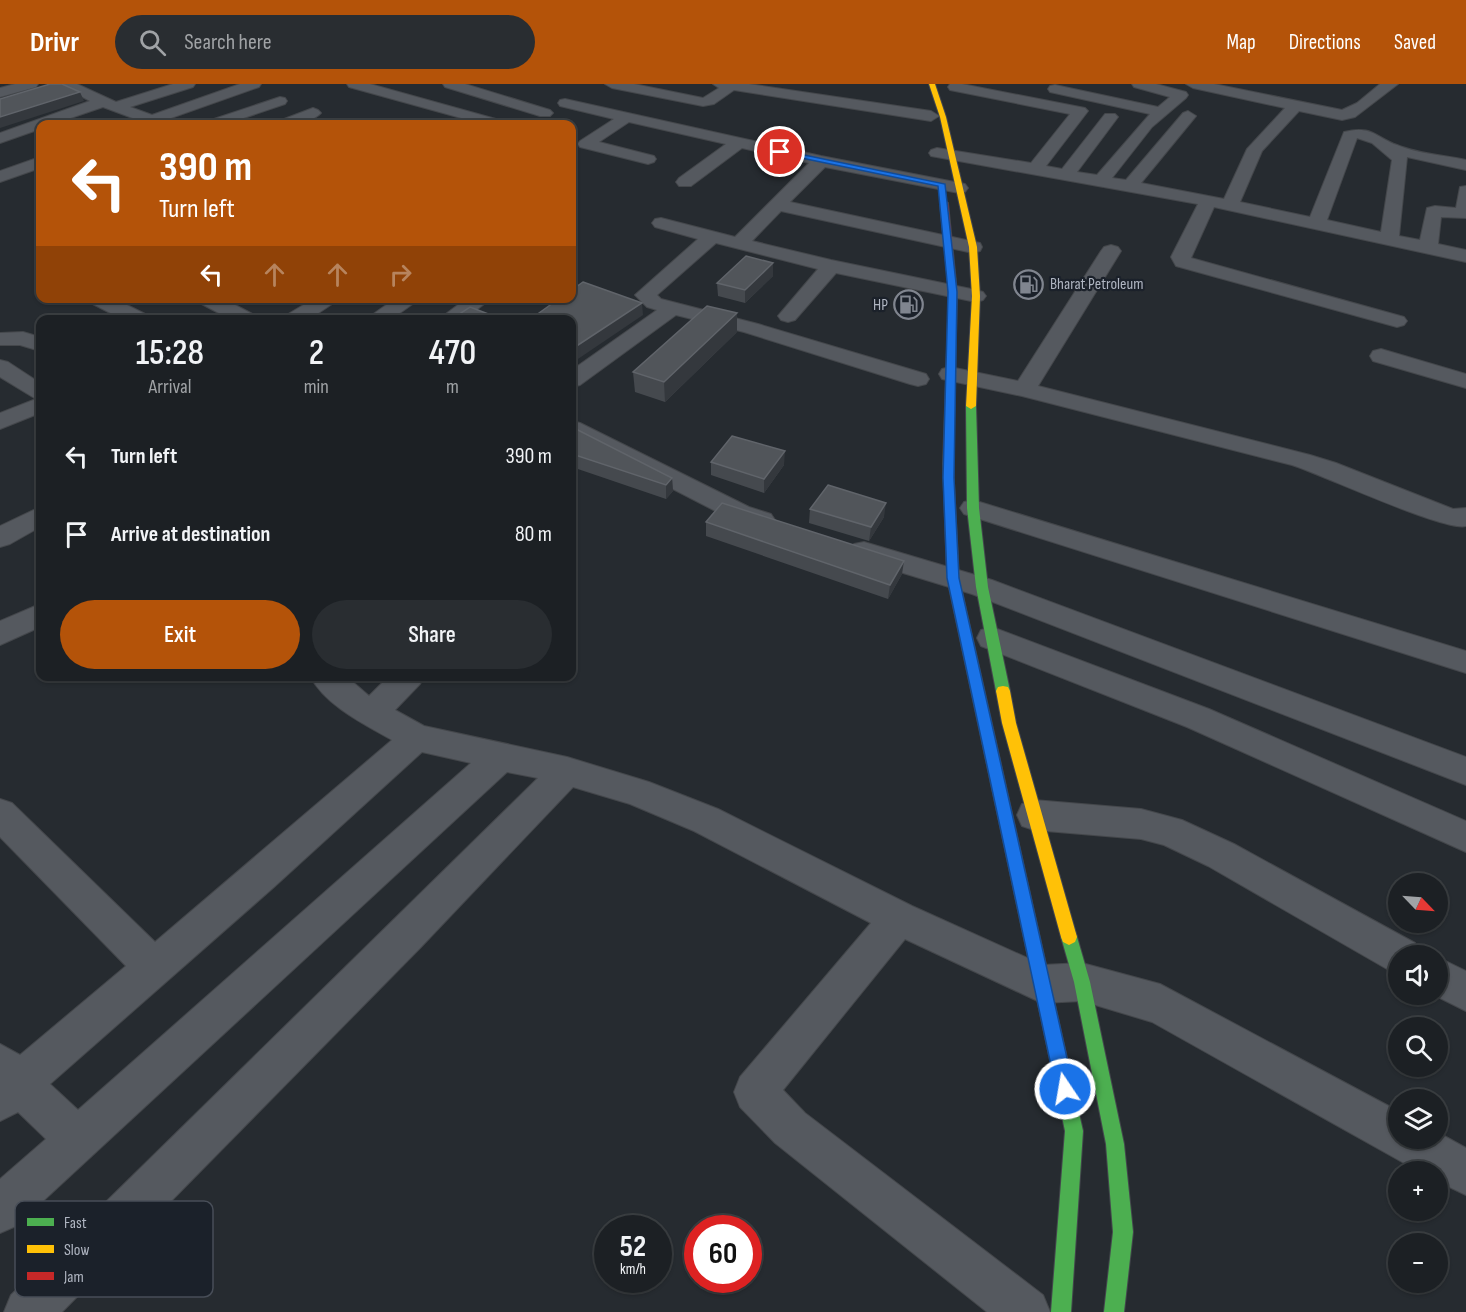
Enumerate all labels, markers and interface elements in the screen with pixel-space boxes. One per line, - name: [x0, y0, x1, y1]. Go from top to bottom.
- search box: [115, 15, 535, 69]
- text: Drivr: [30, 26, 79, 59]
- icon: search: [136, 26, 169, 59]
- text: Search here: [184, 29, 272, 56]
- text: Map: [1226, 30, 1256, 55]
- text: Directions: [1289, 30, 1361, 55]
- text: Saved: [1394, 30, 1436, 55]
- pin: [754, 126, 805, 177]
- icon: arrive: [763, 135, 796, 168]
- text: 390 m: [159, 142, 252, 193]
- icon: left: [60, 144, 138, 222]
- text: Turn left: [159, 193, 235, 225]
- icon: left: [195, 258, 228, 291]
- icon: ahead: [258, 258, 291, 291]
- icon: ahead: [321, 258, 354, 291]
- icon: right: [384, 258, 417, 291]
- fuel station icon: Bharat Petroleum: [1013, 268, 1045, 300]
- place label: Bharat Petroleum: [1050, 275, 1143, 294]
- fuel station icon: HP: [893, 289, 925, 321]
- place label: HP: [873, 296, 888, 315]
- text: 15:28: [136, 332, 204, 375]
- text: 2: [309, 332, 324, 375]
- text: 470: [429, 332, 476, 375]
- text: Arrival: [148, 375, 191, 399]
- text: min: [304, 375, 329, 399]
- text: m: [446, 375, 459, 399]
- icon: left: [60, 440, 93, 473]
- text: Turn left: [111, 443, 177, 470]
- text: 390 m: [506, 443, 552, 470]
- icon: arrive: [60, 518, 93, 551]
- text: Arrive at destination: [111, 521, 270, 548]
- text: 80 m: [515, 521, 552, 548]
- button: Exit: [60, 600, 300, 669]
- button: Share: [312, 600, 552, 669]
- north arrow: [1388, 873, 1448, 933]
- map controls: [1388, 873, 1448, 1293]
- button: sound: [1388, 945, 1448, 1005]
- button: search: [1388, 1017, 1448, 1077]
- position arrow: [1033, 1057, 1097, 1121]
- button: layers: [1388, 1089, 1448, 1149]
- button: +: [1388, 1161, 1448, 1221]
- legend: [15, 1201, 213, 1297]
- text: Fast: [64, 1214, 87, 1233]
- speed limit sign: 60: [684, 1215, 762, 1293]
- text: 52: [620, 1229, 646, 1265]
- button: −: [1388, 1233, 1448, 1293]
- text: Slow: [64, 1241, 89, 1260]
- text: km/h: [620, 1260, 646, 1279]
- text: Jam: [63, 1268, 84, 1287]

